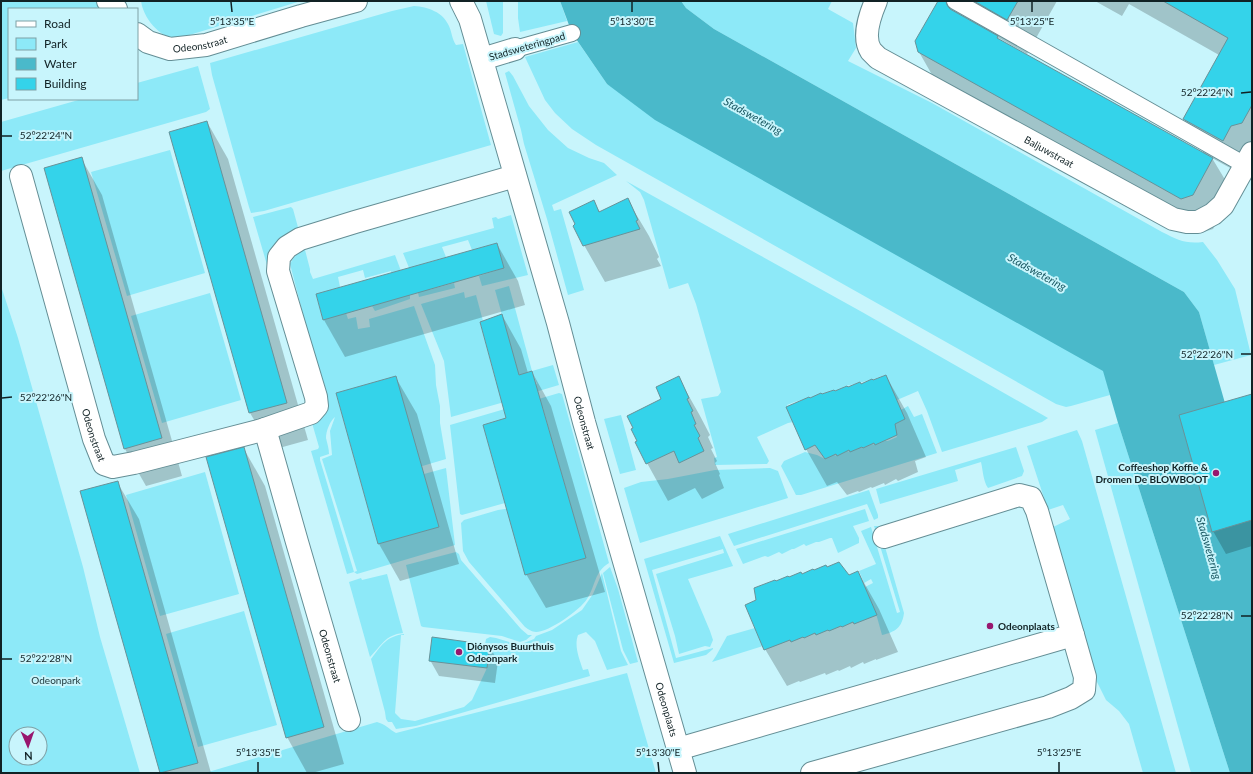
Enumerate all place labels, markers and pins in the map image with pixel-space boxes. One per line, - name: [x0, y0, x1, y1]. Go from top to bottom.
- place label: Coffeeshop Koffie & Dromen De BLOWBOOT: [1096, 461, 1209, 485]
- marker: Coffeeshop Koffie & Dromen De BLOWBOOT: [1211, 468, 1221, 478]
- place label: Odeonplaats: [998, 620, 1055, 632]
- marker: Odeonplaats: [985, 621, 995, 631]
- place label: Diónysos Buurthuis Odeonpark: [467, 640, 554, 664]
- marker: Diónysos Buurthuis Odeonpark: [454, 647, 464, 657]

